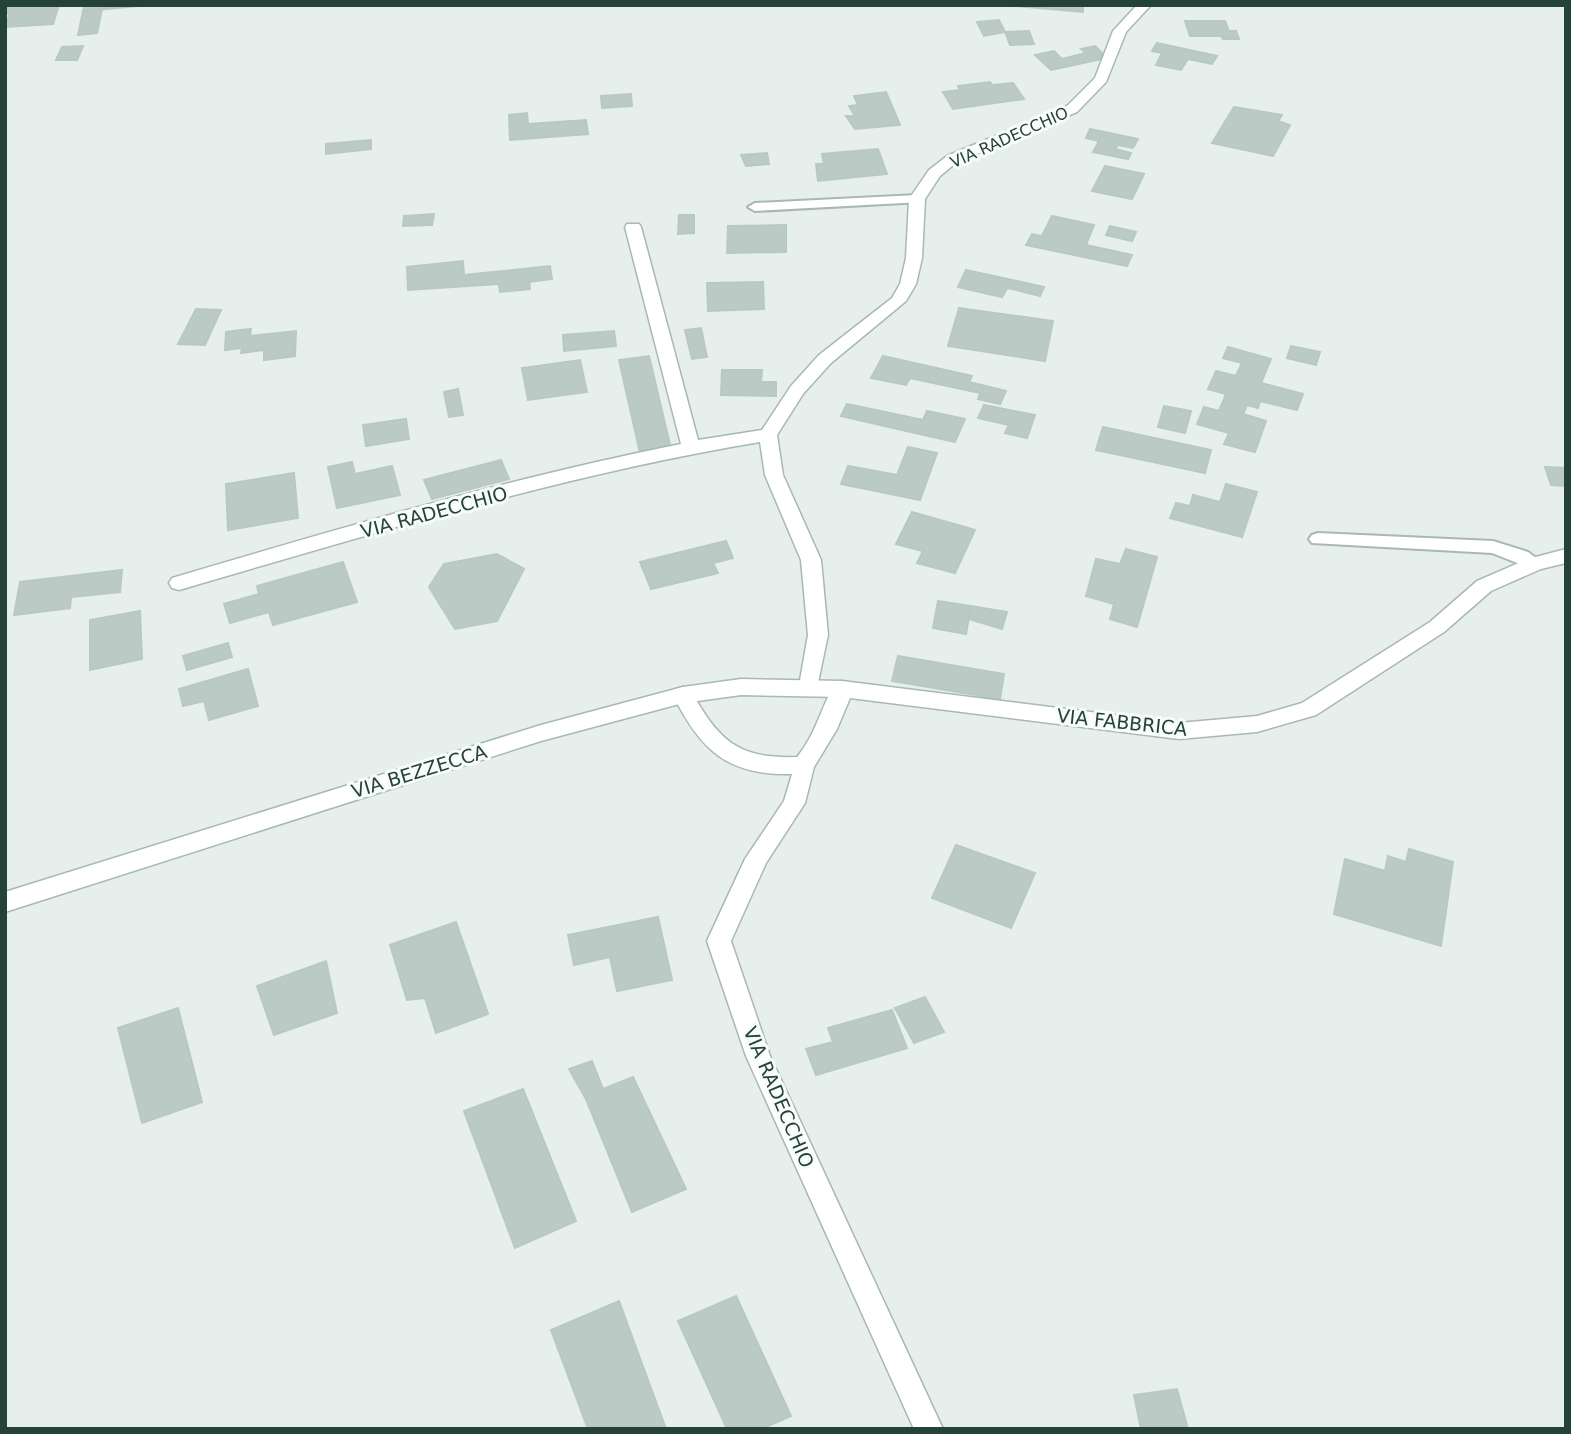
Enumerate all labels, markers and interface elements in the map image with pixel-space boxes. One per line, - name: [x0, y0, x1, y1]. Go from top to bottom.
- street label: VIA RADECCHIO: [947, 103, 1071, 172]
- street label: VIA RADECCHIO: [358, 482, 510, 542]
- street label: VIA FABBRICA: [1056, 704, 1188, 740]
- street label: VIA BEZZECCA: [349, 740, 489, 802]
- street label: VIA RADECCHIO: [739, 1023, 819, 1171]

